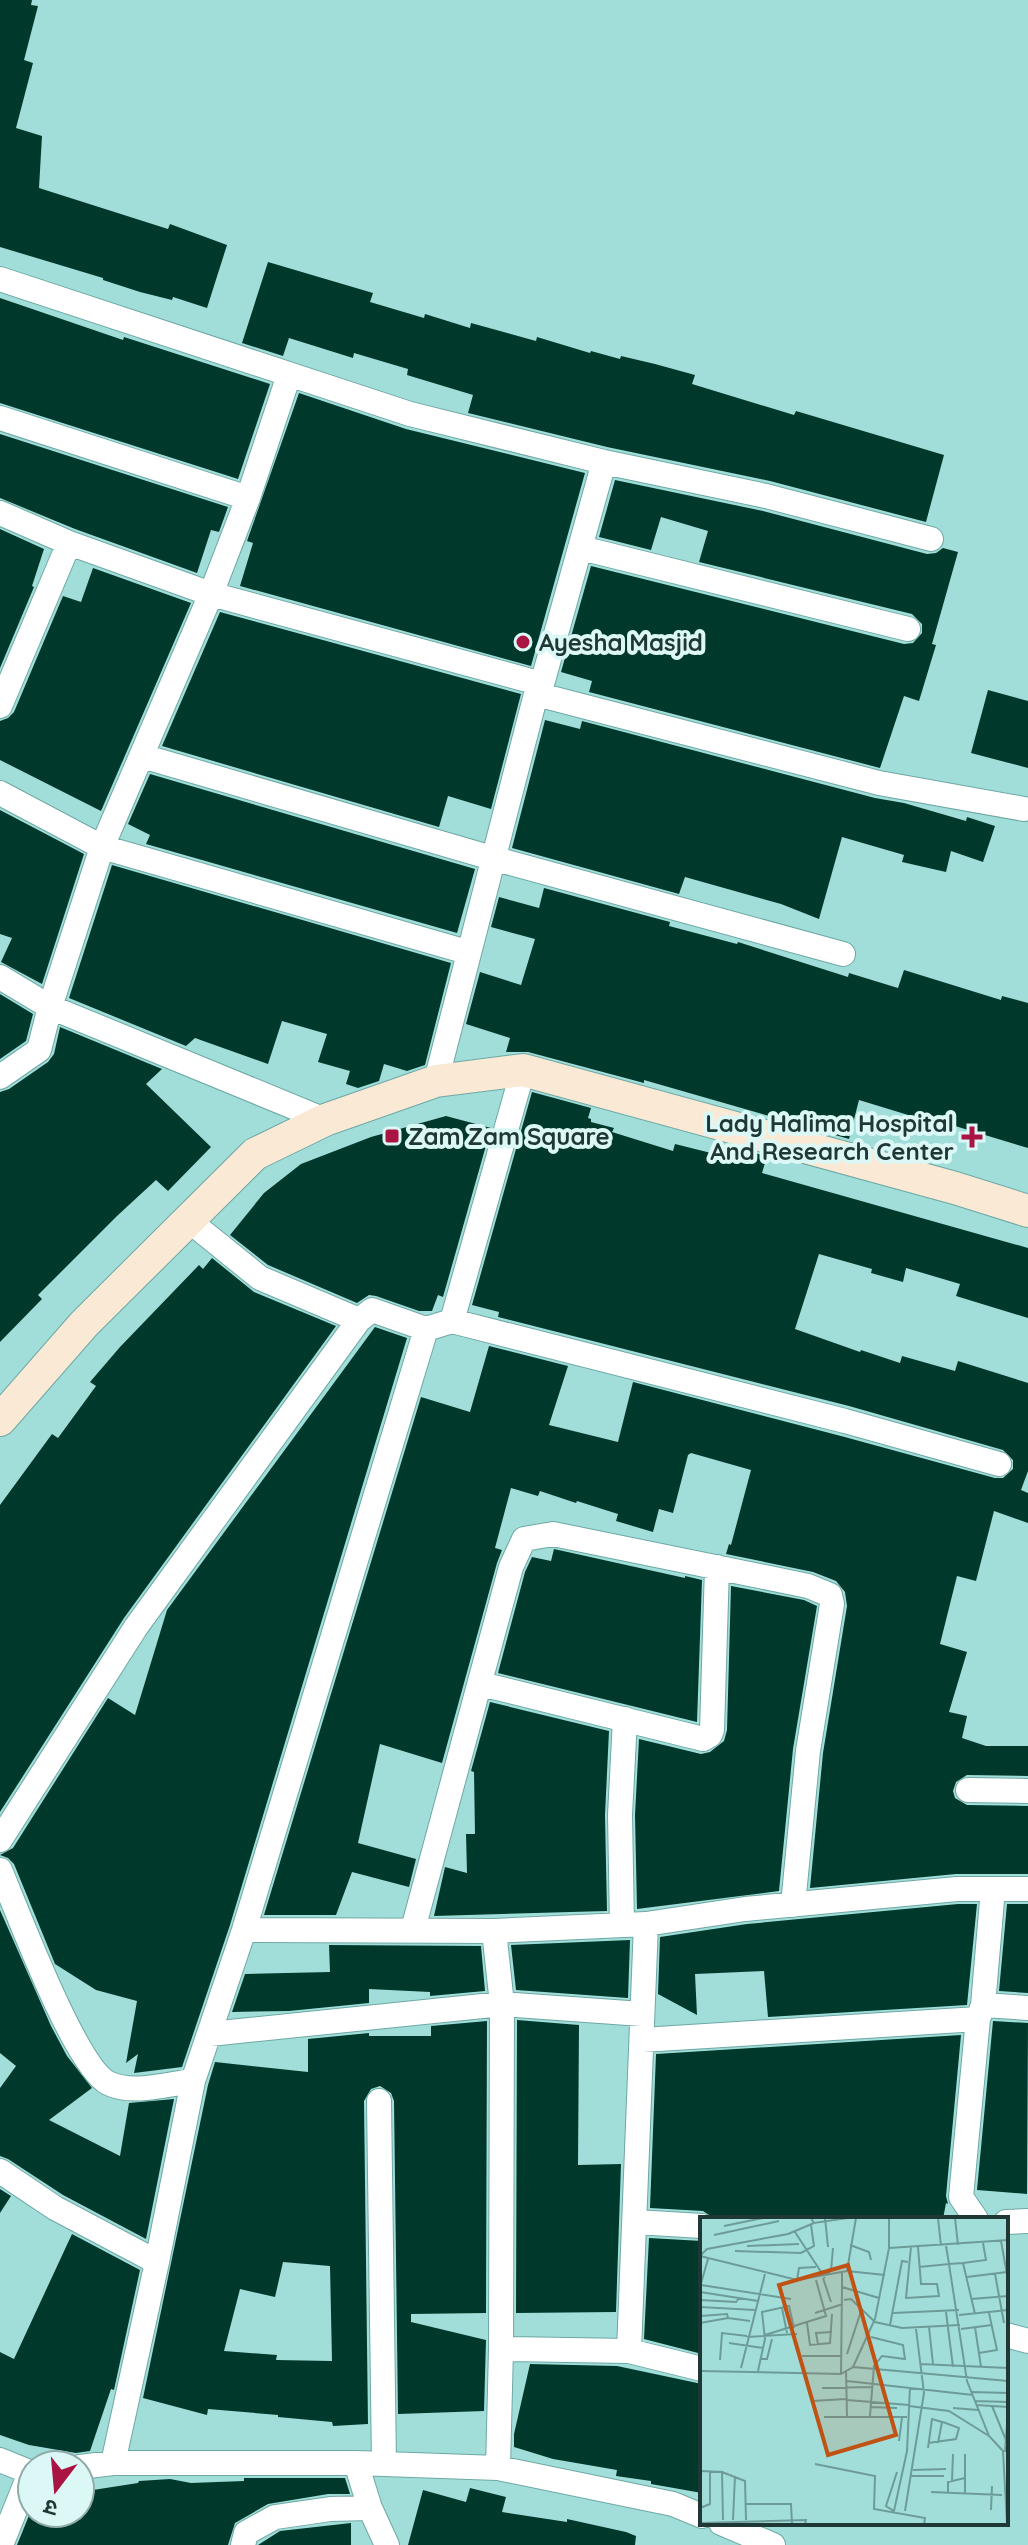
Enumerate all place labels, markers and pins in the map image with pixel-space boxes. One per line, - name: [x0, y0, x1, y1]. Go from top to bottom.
- place label: Ayesha Masjid: [539, 627, 703, 657]
- marker: Ayesha Masjid: [514, 633, 532, 651]
- place label: Lady Halima Hospital And Research Center: [705, 1108, 954, 1166]
- place label: Zam Zam Square: [408, 1121, 610, 1151]
- marker: Lady Halima Hospital And Research Center: [961, 1126, 983, 1148]
- marker: Zam Zam Square: [383, 1127, 401, 1145]

